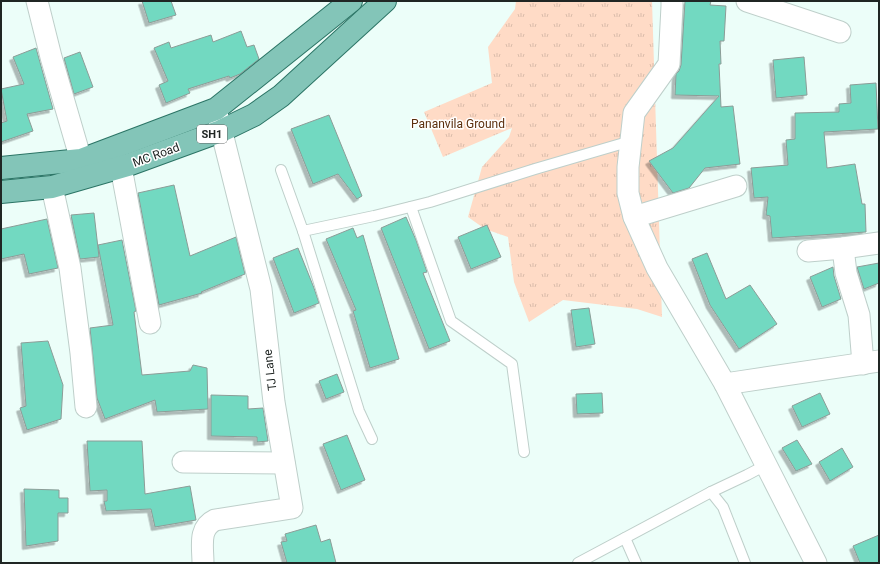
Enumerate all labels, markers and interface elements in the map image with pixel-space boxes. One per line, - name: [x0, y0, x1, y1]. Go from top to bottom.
- park label: Pananvila Ground: [411, 117, 505, 131]
- road number: SH1: [197, 125, 227, 143]
- street label: MC Road: [131, 140, 181, 170]
- street label: TJ Lane: [261, 349, 279, 391]

